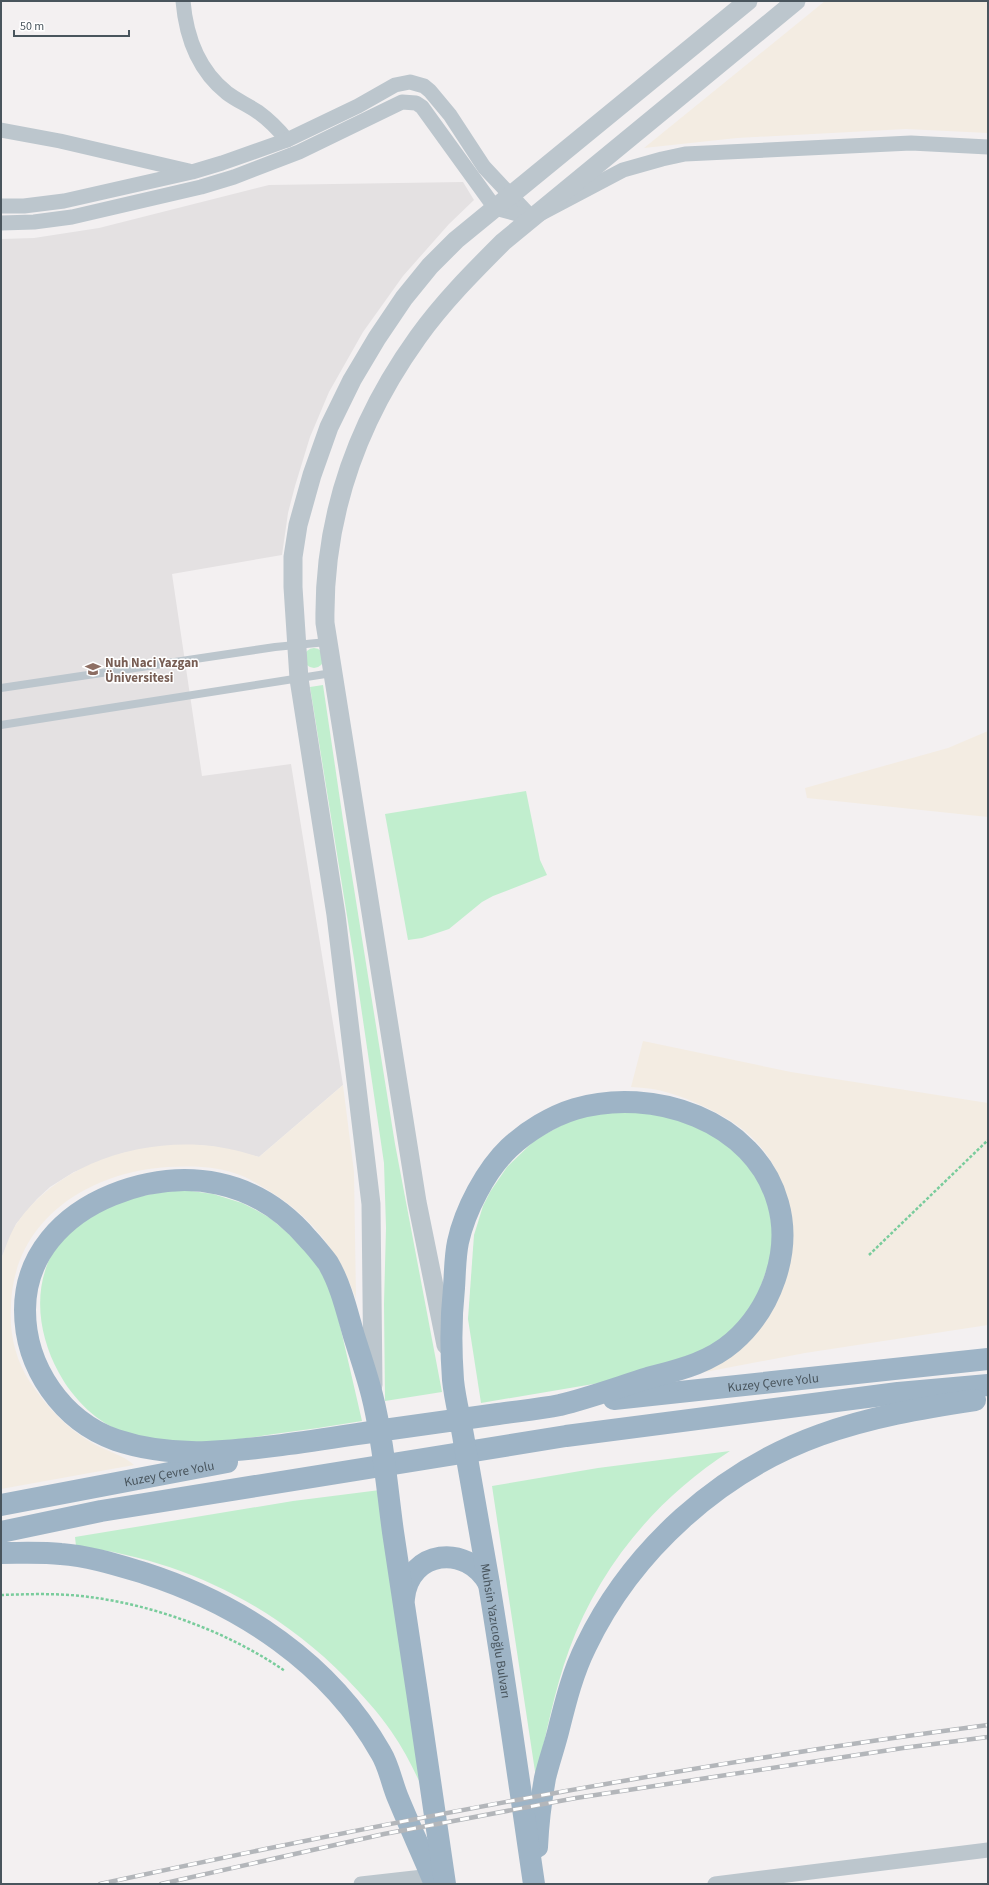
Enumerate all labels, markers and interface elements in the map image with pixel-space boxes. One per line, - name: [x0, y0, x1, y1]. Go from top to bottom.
- scale bar: [14, 12, 129, 38]
- text: 50 m: [20, 18, 44, 35]
- place label: Nuh Naci Yazgan Üniversitesi: [105, 654, 198, 687]
- school or university icon: Nuh Naci Yazgan Üniversitesi: [84, 660, 102, 678]
- street label: Kuzey Çevre Yolu: [727, 1369, 820, 1397]
- street label: Kuzey Çevre Yolu: [122, 1457, 216, 1491]
- street label: Muhsin Yazıcıoğlu Bulvarı: [476, 1562, 515, 1700]

